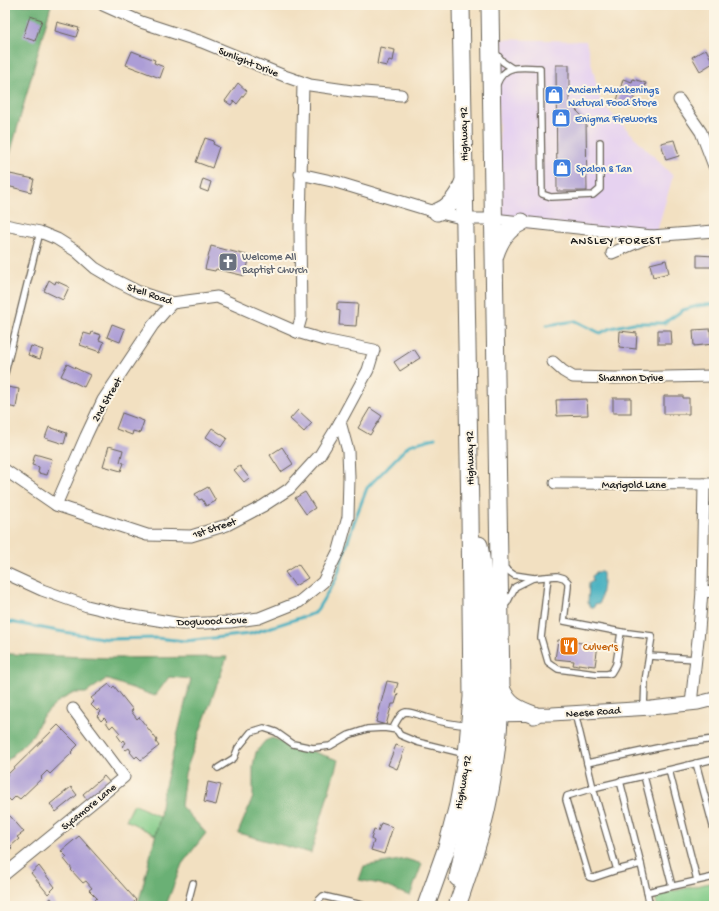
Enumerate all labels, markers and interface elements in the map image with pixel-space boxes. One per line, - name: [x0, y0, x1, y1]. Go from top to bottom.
- street label: Sunlight Drive: [217, 45, 280, 80]
- shop icon: Ancient Awakenings Natural Food Store: [543, 84, 565, 106]
- place label: Ancient Awakenings Natural Food Store: [568, 85, 660, 110]
- street label: Highway 92: [459, 106, 471, 161]
- shop icon: Enigma Fireworks: [550, 107, 572, 129]
- place label: Enigma Fireworks: [575, 114, 658, 126]
- shop icon: Spalon & Tan: [551, 157, 573, 179]
- place label: Spalon & Tan: [576, 164, 633, 176]
- district label: ANSLEY FOREST: [570, 235, 662, 249]
- church icon: Welcome All Baptist Church: [217, 251, 239, 273]
- place label: Welcome All Baptist Church: [241, 252, 308, 277]
- street label: Stell Road: [125, 282, 175, 308]
- street label: Shannon Drive: [598, 373, 664, 385]
- street label: 2nd Street: [90, 374, 126, 424]
- street label: Highway 92: [465, 430, 477, 485]
- street label: Marigold Lane: [602, 480, 667, 492]
- street label: 1st Street: [190, 516, 239, 542]
- street label: Dogwood Cove: [176, 615, 248, 629]
- restaurant icon: Culver's: [558, 635, 580, 657]
- place label: Culver's: [583, 642, 619, 654]
- street label: Neese Road: [565, 705, 622, 721]
- street label: Highway 92: [453, 754, 475, 810]
- street label: Sycamore Lane: [59, 782, 119, 833]

